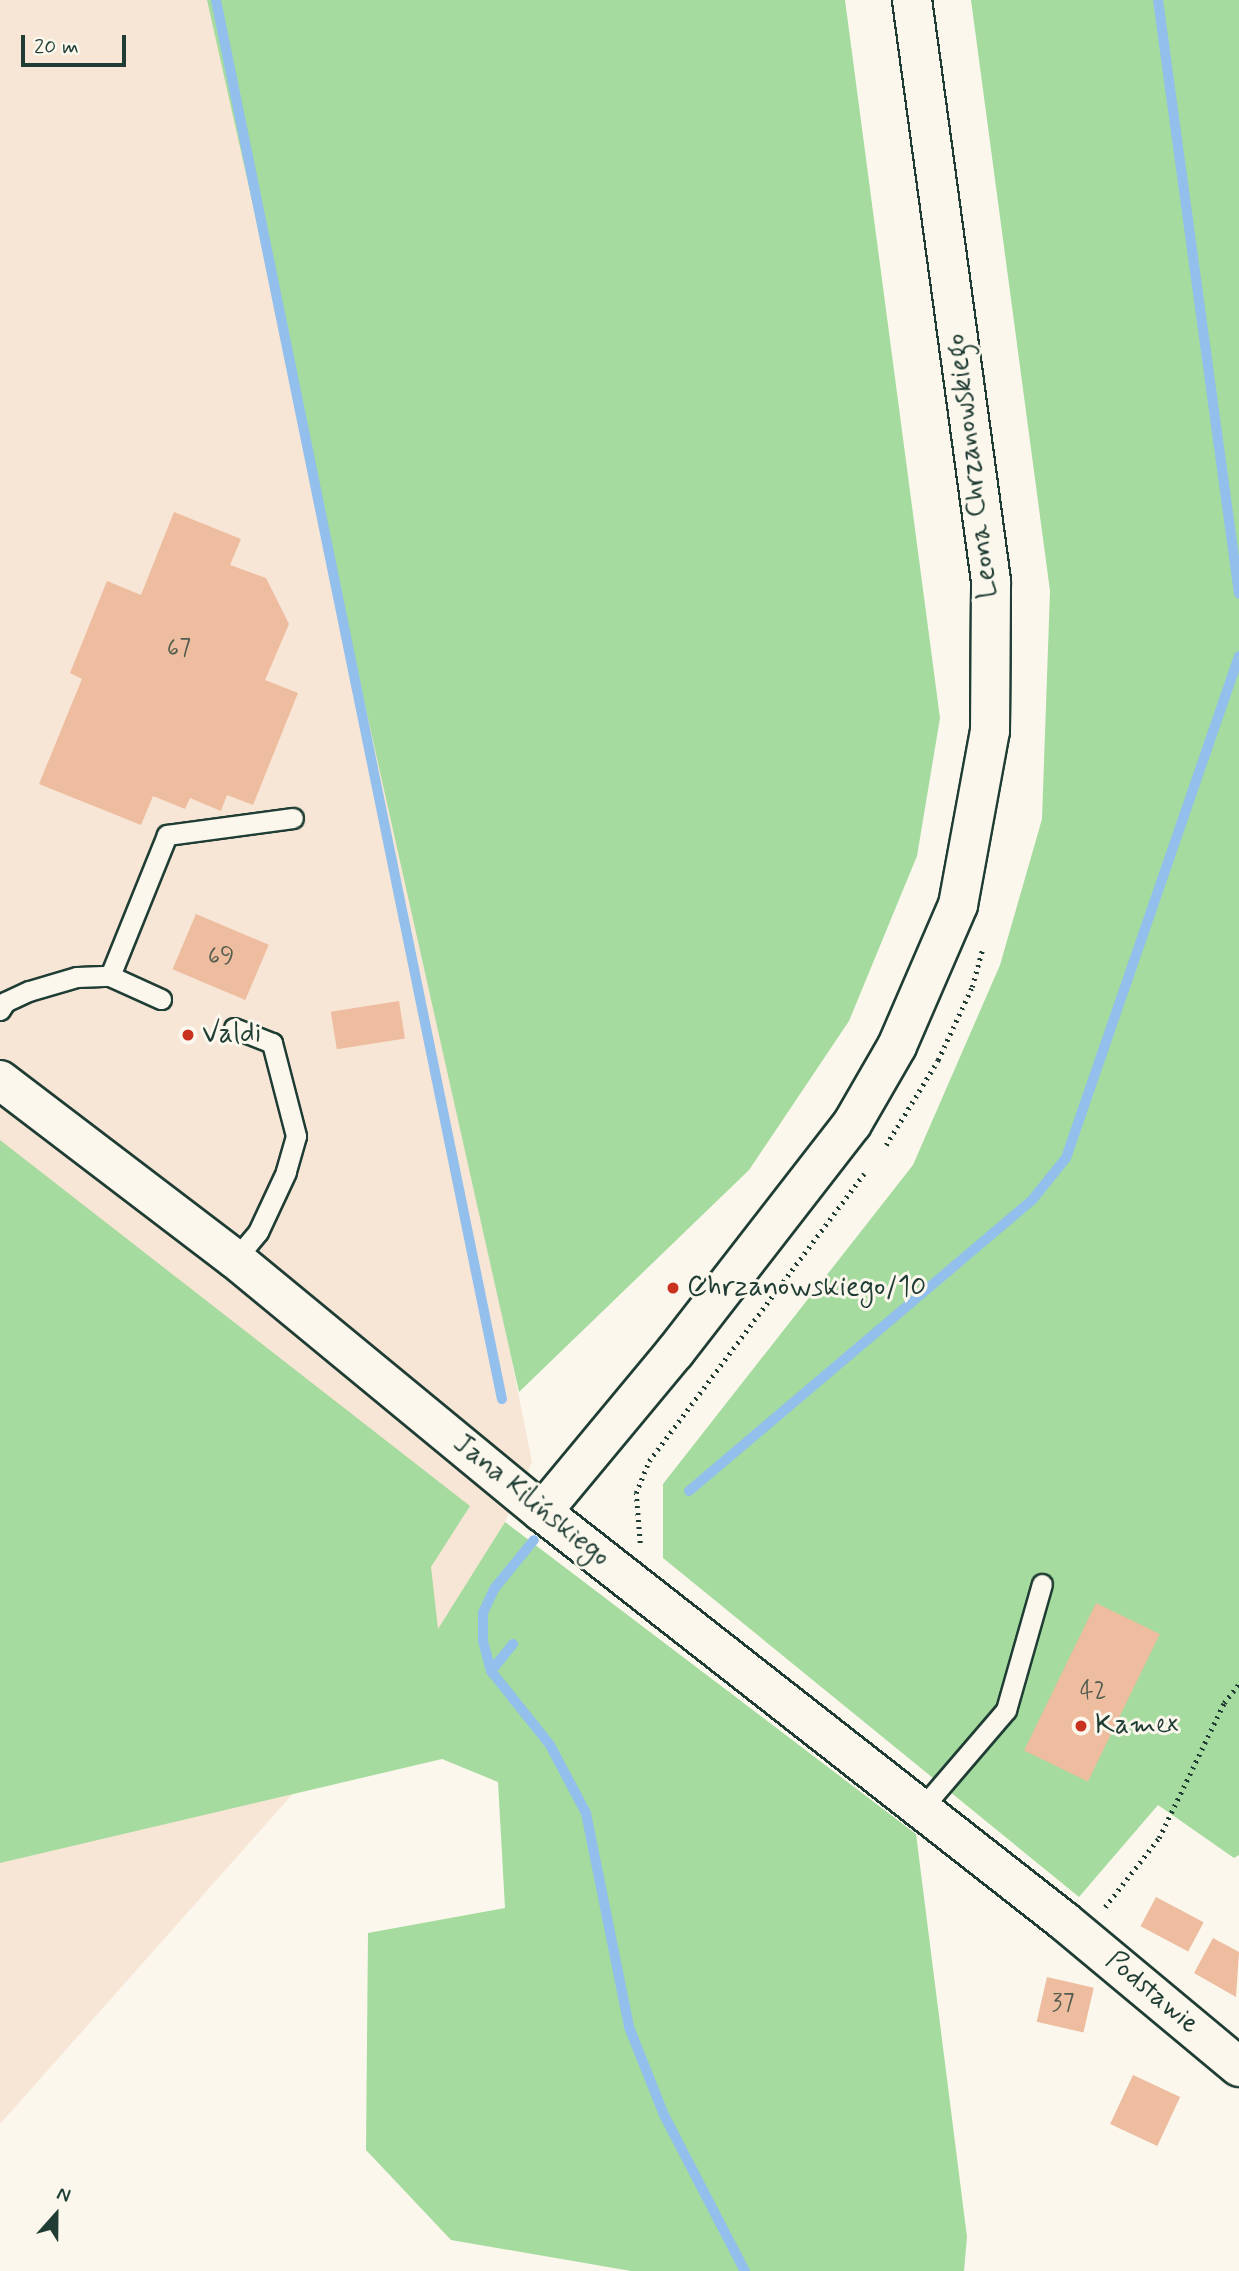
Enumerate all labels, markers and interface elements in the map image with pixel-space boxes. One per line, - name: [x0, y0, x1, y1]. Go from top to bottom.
- scale bar: [24, 21, 130, 65]
- text: 20 m: [34, 33, 79, 61]
- street label: Leona Chrzanowskiego: [939, 325, 1007, 607]
- house number: 67: [167, 635, 191, 663]
- house number: 69: [208, 943, 234, 971]
- place label: Valdi: [202, 1018, 261, 1052]
- marker: Valdi: [180, 1027, 196, 1043]
- place label: Chrzanowskiego/10: [687, 1271, 926, 1305]
- marker: Chrzanowskiego/10: [665, 1280, 681, 1296]
- street label: Jana Kilińskiego: [444, 1426, 618, 1576]
- house number: 42: [1080, 1678, 1106, 1706]
- place label: Kamex: [1095, 1709, 1179, 1743]
- marker: Kamex: [1073, 1718, 1089, 1734]
- street label: Podstawie: [1098, 1944, 1206, 2042]
- house number: 37: [1052, 1990, 1074, 2018]
- north arrow: [21, 2180, 91, 2250]
- text: N: [53, 2181, 74, 2209]

